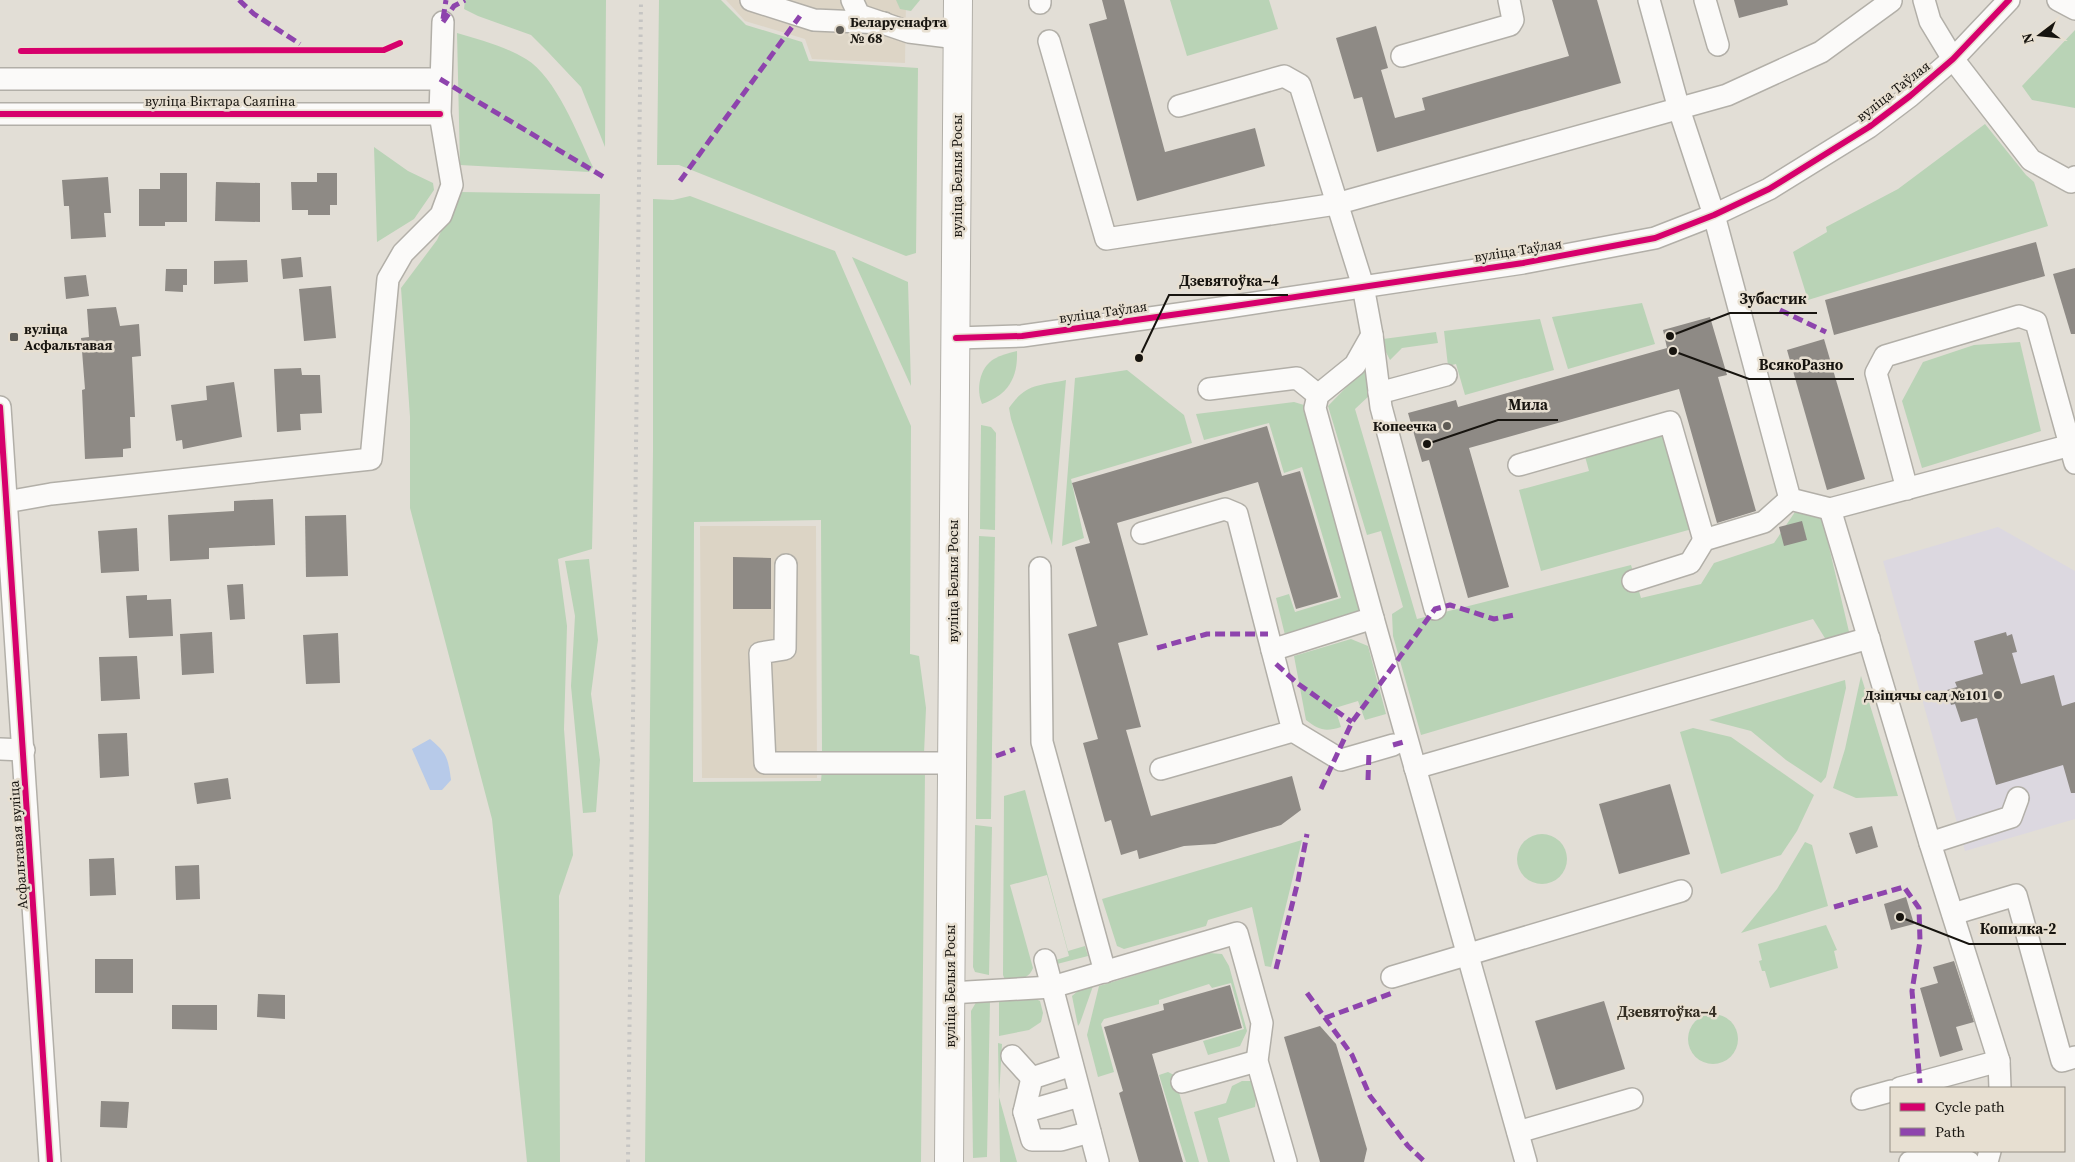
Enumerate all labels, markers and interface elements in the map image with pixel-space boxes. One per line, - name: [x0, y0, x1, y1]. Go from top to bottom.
- north arrow: [2015, 10, 2065, 60]
- place label: Беларуснафта № 68: [850, 12, 948, 48]
- marker: Беларуснафта № 68: [834, 24, 846, 36]
- text: N: [2016, 31, 2039, 46]
- street label: вуліца Таўлая: [1852, 56, 1934, 126]
- street label: вуліца Віктара Саяпіна: [145, 91, 296, 111]
- street label: вуліца Белыя Росы: [947, 115, 967, 237]
- street label: вуліца Таўлая: [1473, 233, 1563, 267]
- callout: Дзевятоўка–4: [1169, 265, 1288, 295]
- text: Дзевятоўка–4: [1179, 270, 1279, 291]
- callout: Зубастик: [1730, 283, 1817, 313]
- text: Зубастик: [1739, 288, 1807, 309]
- street label: вуліца Таўлая: [1058, 296, 1148, 328]
- place label: вуліца Асфальтавая: [24, 319, 112, 355]
- marker: вуліца Асфальтавая: [8, 331, 20, 343]
- callout: ВсякоРазно: [1749, 349, 1854, 379]
- text: ВсякоРазно: [1759, 354, 1844, 375]
- callout: Мила: [1498, 390, 1558, 420]
- text: Мила: [1508, 394, 1549, 415]
- place label: Копеечка: [1373, 416, 1438, 436]
- marker: Копеечка: [1441, 420, 1453, 432]
- street label: вуліца Белыя Росы: [943, 520, 963, 642]
- place label: Дзіцячы сад №101: [1864, 685, 1988, 705]
- marker: Дзіцячы сад №101: [1992, 689, 2004, 701]
- street label: Асфальтавая вуліца: [3, 779, 32, 910]
- callout: Копилка-2: [1969, 914, 2066, 944]
- text: Копилка-2: [1980, 918, 2056, 939]
- street label: вуліца Белыя Росы: [940, 925, 960, 1047]
- district label: Дзевятоўка–4: [1617, 1001, 1717, 1022]
- legend: [1890, 1087, 2065, 1152]
- text: Cycle path: [1935, 1096, 2005, 1117]
- text: Path: [1935, 1121, 1965, 1142]

